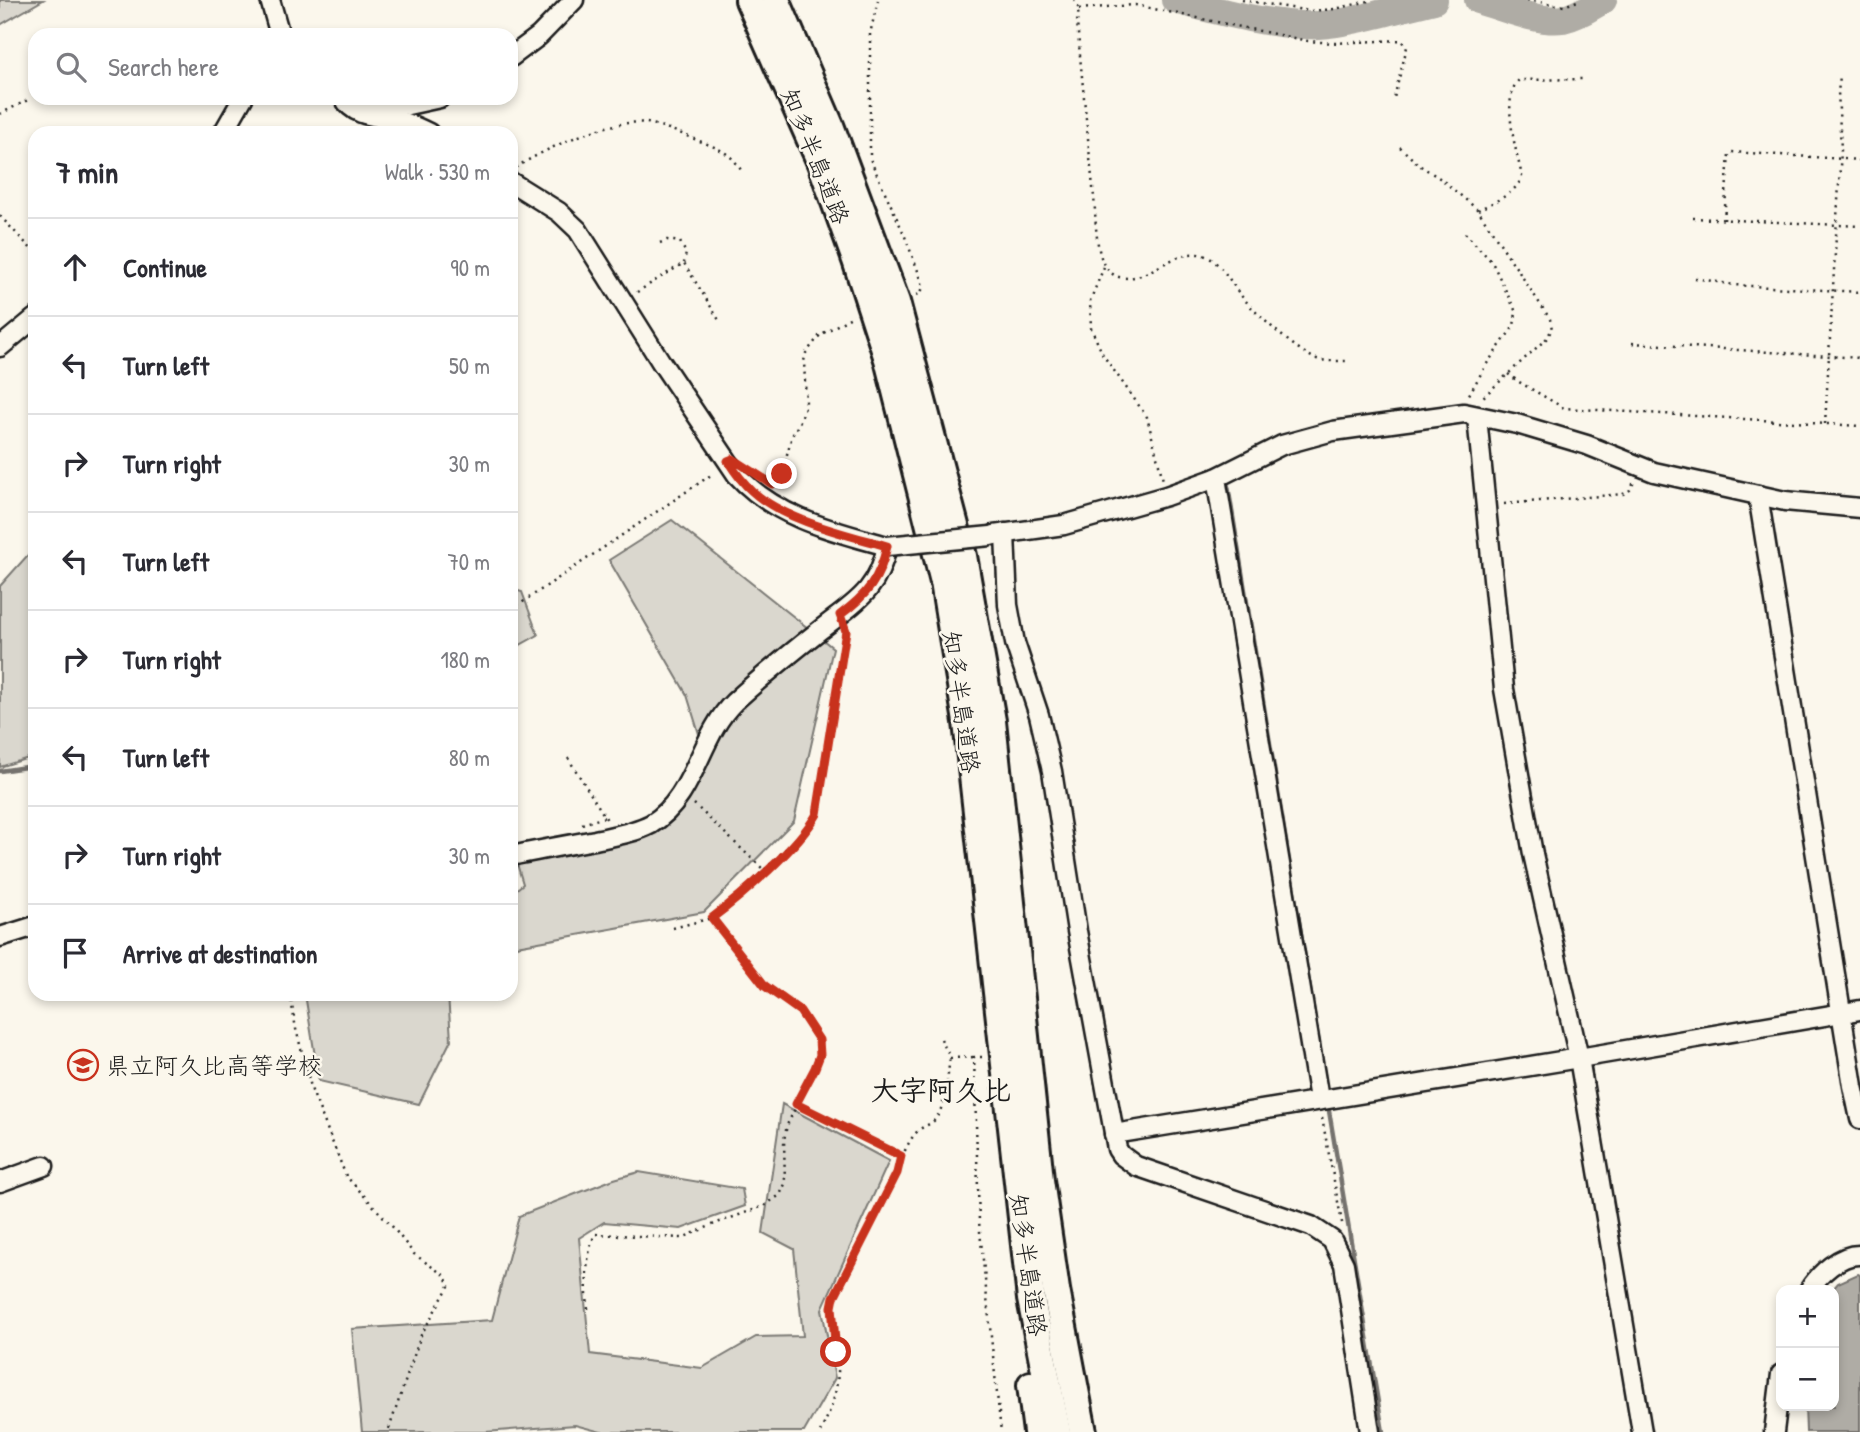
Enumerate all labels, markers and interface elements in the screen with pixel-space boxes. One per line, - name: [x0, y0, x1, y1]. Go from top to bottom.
- search box: [28, 28, 518, 105]
- icon: search: [52, 48, 90, 86]
- text: Search here: [108, 49, 219, 84]
- street label: 知多半島道路: [774, 83, 858, 229]
- text: 7 min: [56, 152, 118, 192]
- text: Walk · 530 m: [385, 156, 490, 187]
- icon: ahead: [56, 248, 94, 286]
- text: Continue: [123, 250, 207, 285]
- text: 90 m: [450, 252, 490, 283]
- icon: left: [56, 346, 94, 384]
- text: Turn left: [123, 348, 209, 383]
- text: 50 m: [449, 350, 490, 381]
- icon: right: [56, 444, 94, 482]
- text: Turn right: [123, 446, 221, 481]
- text: 30 m: [448, 448, 490, 479]
- route end: [766, 458, 797, 489]
- icon: left: [56, 542, 94, 580]
- text: Turn left: [123, 544, 209, 579]
- text: 70 m: [447, 546, 490, 577]
- street label: 知多半島道路: [936, 628, 988, 776]
- icon: right: [56, 640, 94, 678]
- text: Turn right: [123, 642, 221, 677]
- text: 180 m: [440, 644, 490, 675]
- icon: left: [56, 738, 94, 776]
- text: Turn left: [123, 740, 209, 775]
- text: 80 m: [449, 742, 490, 773]
- icon: right: [56, 836, 94, 874]
- text: Turn right: [123, 838, 221, 873]
- text: 30 m: [448, 840, 490, 871]
- icon: arrive: [56, 934, 94, 972]
- text: Arrive at destination: [123, 936, 318, 971]
- school or university icon: 県立阿久比高等学校: [66, 1048, 100, 1082]
- place label: 県立阿久比高等学校: [106, 1049, 322, 1081]
- district label: 大字阿久比: [871, 1071, 1011, 1109]
- street label: 知多半島道路: [1003, 1191, 1055, 1339]
- map controls: [1776, 1285, 1839, 1411]
- button: +: [1776, 1285, 1839, 1348]
- route start: [820, 1336, 851, 1367]
- button: −: [1776, 1348, 1839, 1411]

